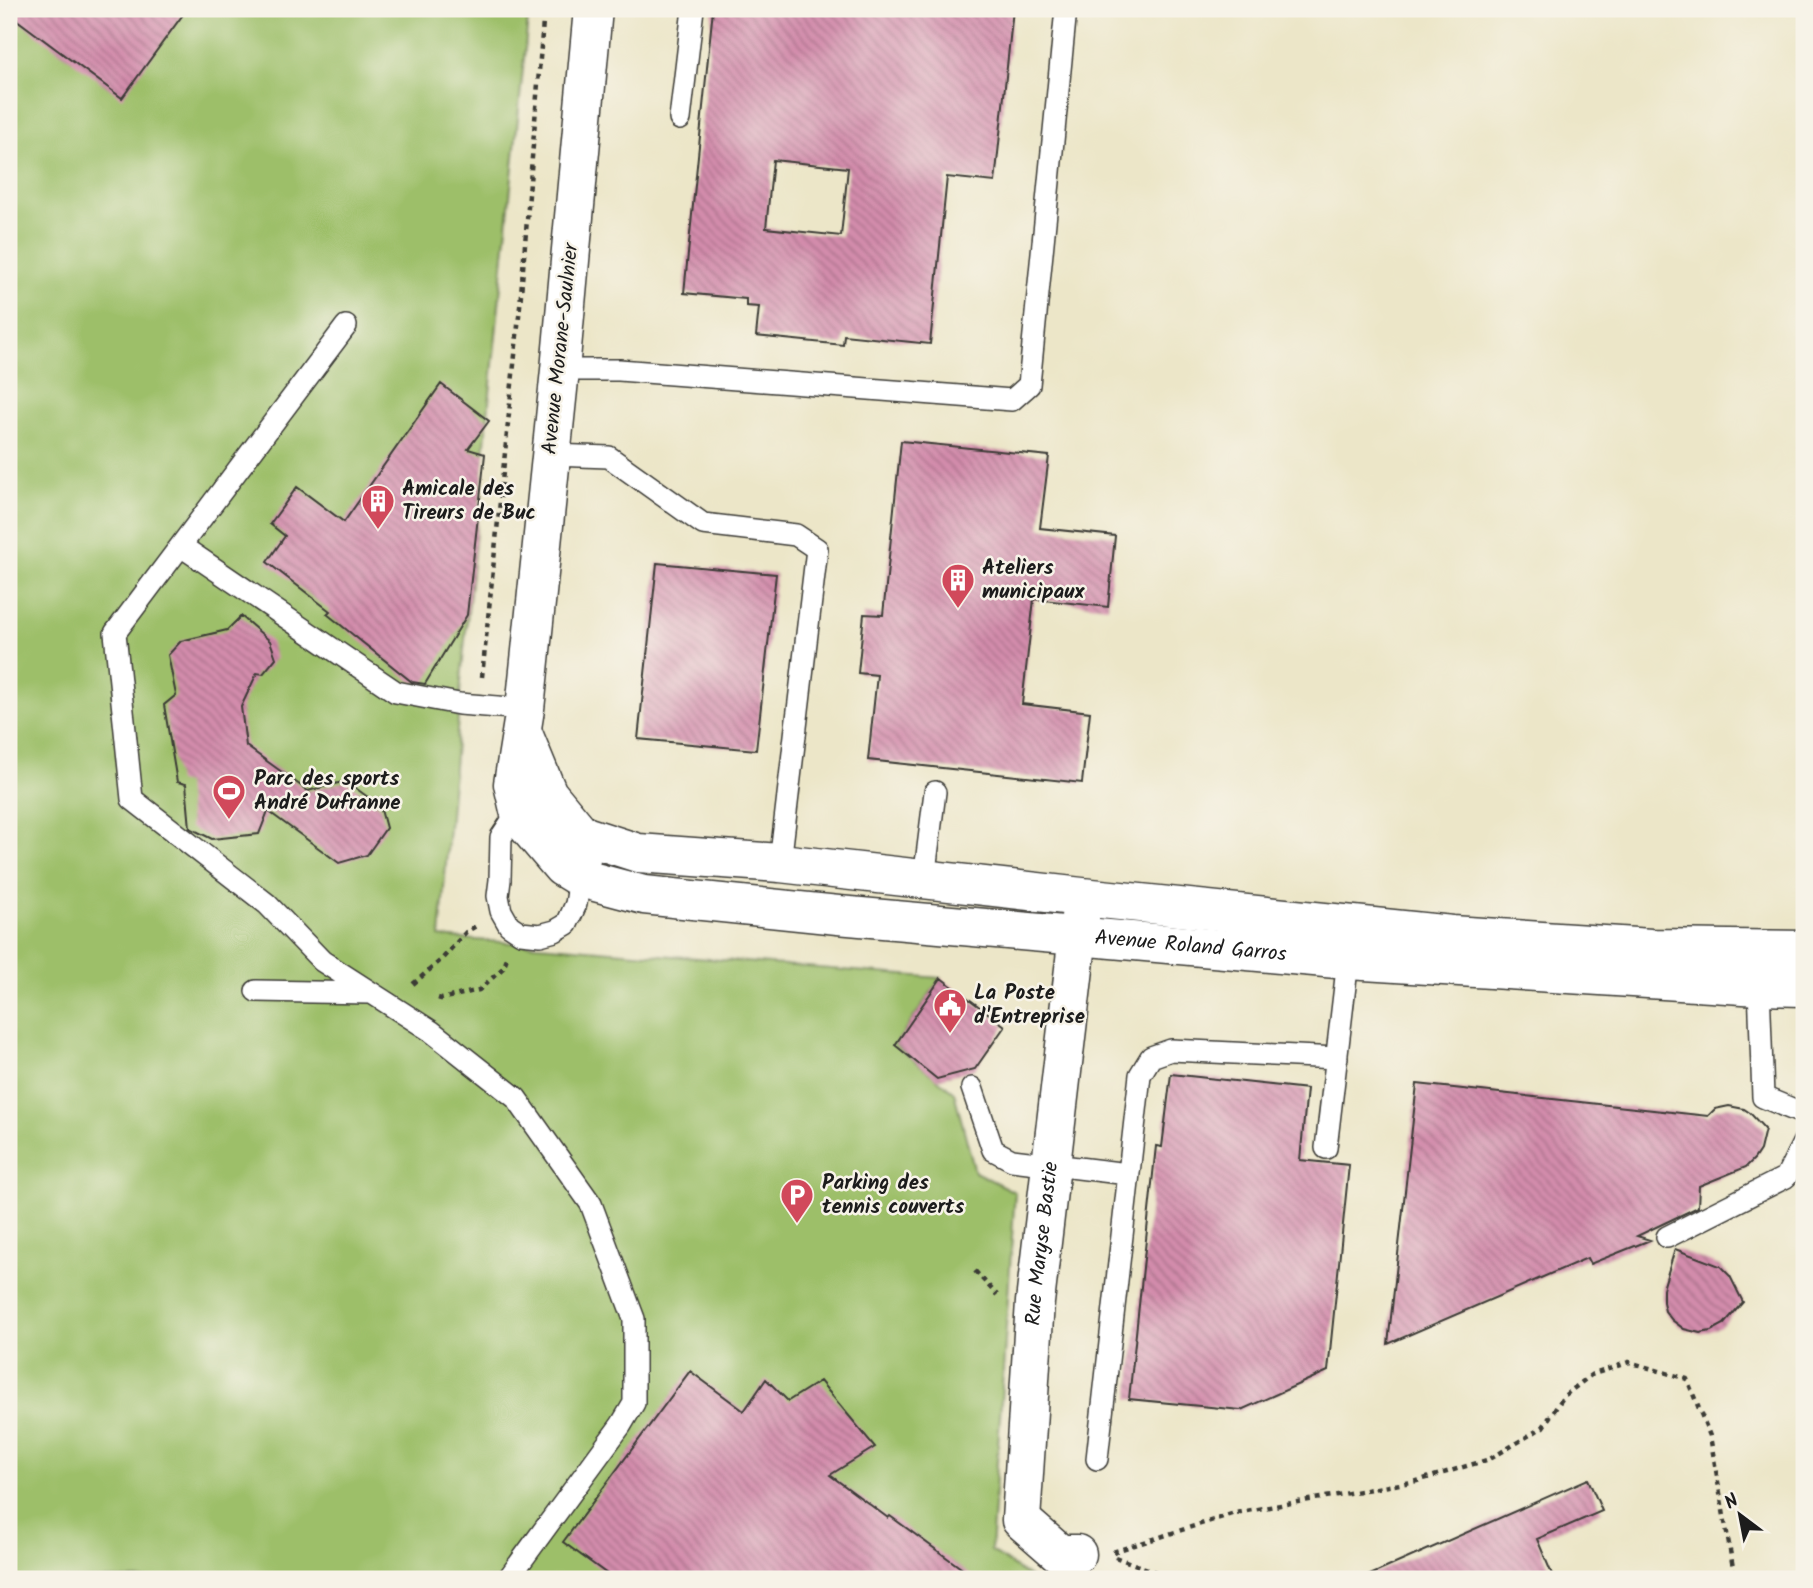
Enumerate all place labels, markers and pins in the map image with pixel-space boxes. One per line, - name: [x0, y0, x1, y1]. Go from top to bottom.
- place label: Amicale des Tireurs de Buc: [402, 473, 536, 530]
- building icon: Amicale des Tireurs de Buc: [359, 482, 397, 531]
- place label: Ateliers municipaux: [982, 552, 1085, 609]
- building icon: Ateliers municipaux: [939, 561, 977, 610]
- place label: Parc des sports André Dufranne: [254, 763, 401, 820]
- sports icon: Parc des sports André Dufranne: [210, 772, 248, 821]
- place label: La Poste d'Entreprise: [974, 977, 1085, 1034]
- public building icon: La Poste d'Entreprise: [931, 986, 969, 1035]
- place label: Parking des tennis couverts: [822, 1167, 965, 1224]
- parking icon: Parking des tennis couverts: [778, 1176, 816, 1225]

